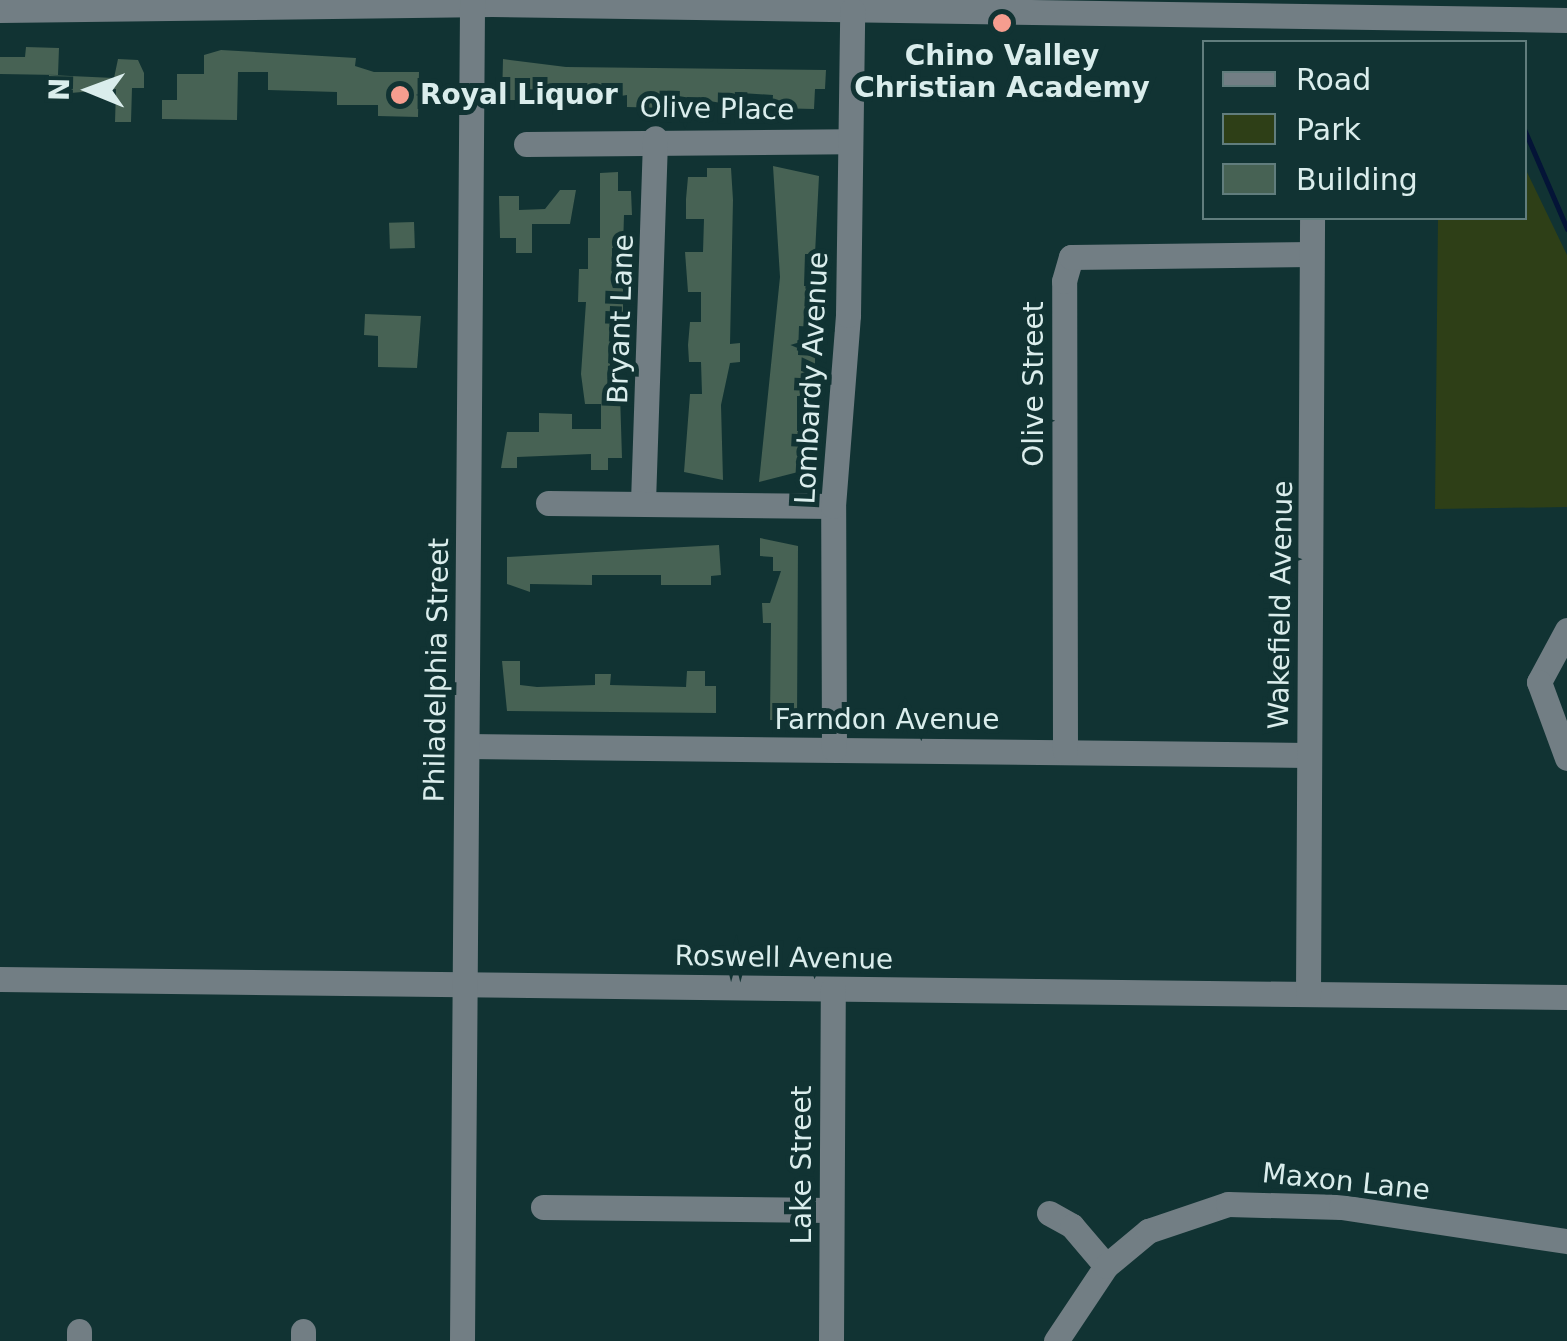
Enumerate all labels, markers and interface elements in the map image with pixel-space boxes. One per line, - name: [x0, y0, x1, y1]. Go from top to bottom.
- marker: Chino Valley Christian Academy: [991, 12, 1013, 34]
- place label: Chino Valley Christian Academy: [854, 39, 1150, 105]
- north arrow: [40, 40, 140, 140]
- legend: [1202, 40, 1527, 220]
- text: Road: [1296, 62, 1371, 97]
- text: N: [43, 77, 76, 101]
- place label: Royal Liquor: [420, 78, 618, 112]
- marker: Royal Liquor: [389, 84, 411, 106]
- street label: Olive Place: [639, 91, 795, 127]
- text: Park: [1296, 112, 1361, 147]
- text: Building: [1296, 162, 1418, 197]
- street label: Bryant Lane: [601, 234, 641, 404]
- street label: Lombardy Avenue: [789, 251, 835, 505]
- street label: Olive Street: [1017, 301, 1051, 467]
- street label: Wakefield Avenue: [1262, 480, 1300, 730]
- street label: Philadelphia Street: [418, 537, 456, 803]
- street label: Farndon Avenue: [774, 703, 1000, 737]
- street label: Roswell Avenue: [674, 939, 894, 977]
- street label: Lake Street: [785, 1085, 819, 1245]
- street label: Maxon Lane: [1260, 1156, 1432, 1208]

